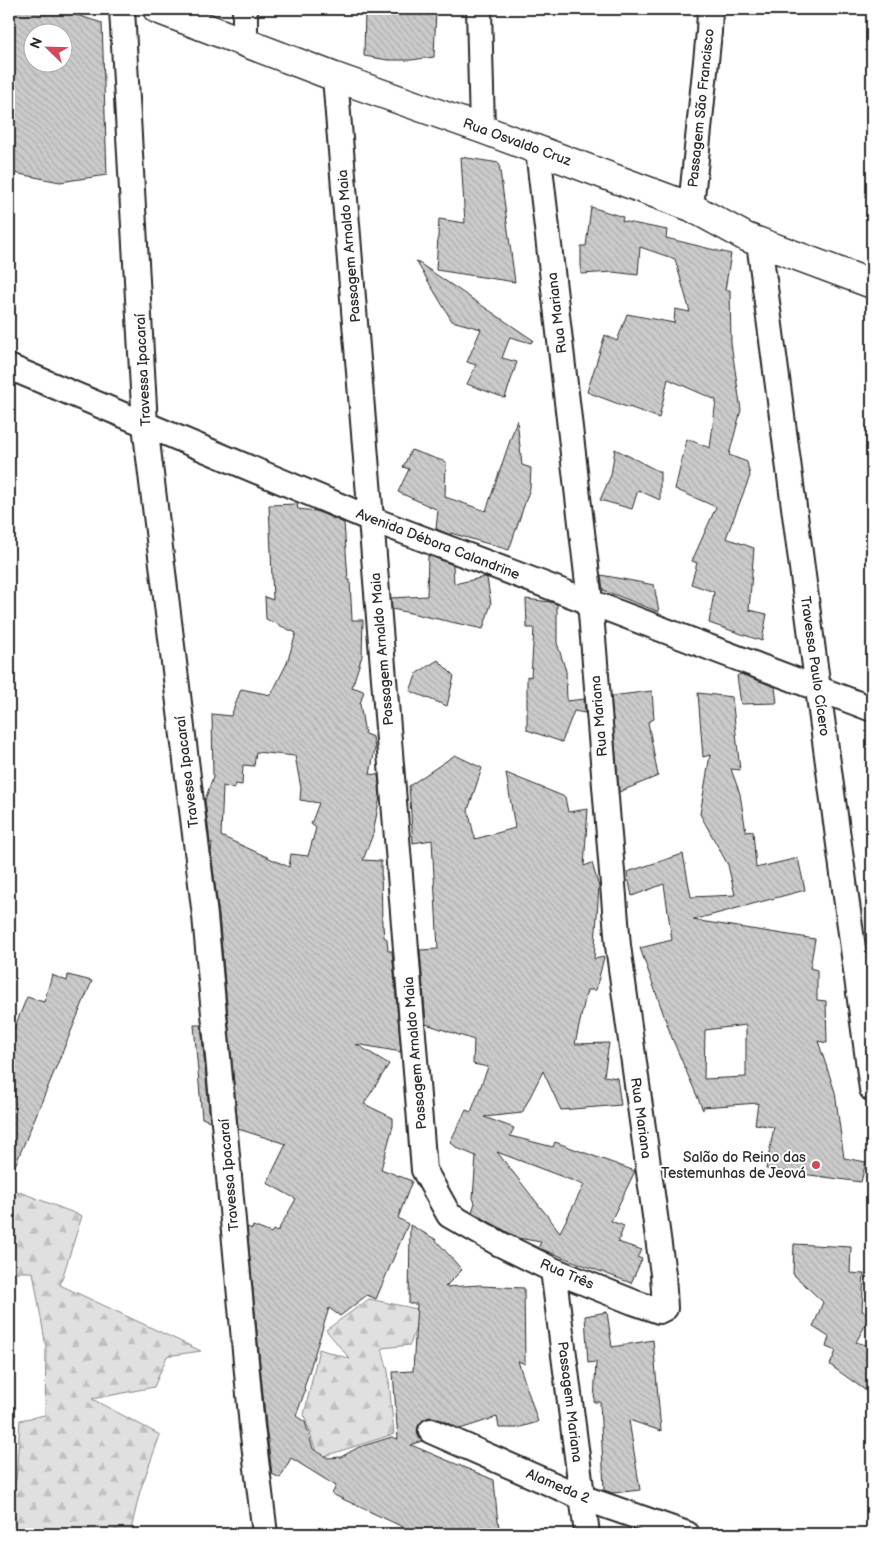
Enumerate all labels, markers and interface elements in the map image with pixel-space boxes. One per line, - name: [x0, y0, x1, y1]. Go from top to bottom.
- north arrow: [22, 22, 72, 72]
- street label: Passagem São Francisco: [684, 28, 718, 188]
- text: N: [27, 35, 46, 51]
- street label: Rua Osvaldo Cruz: [461, 115, 574, 170]
- street label: Passagem Arnaldo Maia: [334, 169, 364, 323]
- street label: Rua Mariana: [544, 271, 570, 355]
- street label: Travessa Ipacaraí: [132, 313, 154, 427]
- street label: Avenida Débora Calandrine: [354, 505, 522, 583]
- street label: Passagem Arnaldo Maia: [367, 572, 397, 726]
- street label: Travessa Paulo Cícero: [797, 595, 833, 737]
- street label: Rua Mariana: [587, 675, 611, 757]
- street label: Travessa Ipacaraí: [172, 714, 202, 829]
- street label: Passagem Arnaldo Maia: [400, 976, 430, 1130]
- street label: Rua Mariana: [627, 1076, 655, 1160]
- street label: Travessa Ipacaraí: [216, 1117, 242, 1232]
- place label: Salão do Reino das Testemunhas de Jeová: [661, 1149, 806, 1182]
- marker: Salão do Reino das Testemunhas de Jeová: [810, 1159, 822, 1171]
- street label: Rua Três: [537, 1255, 597, 1293]
- street label: Passagem Mariana: [554, 1341, 586, 1464]
- street label: Alameda 2: [524, 1465, 593, 1507]

